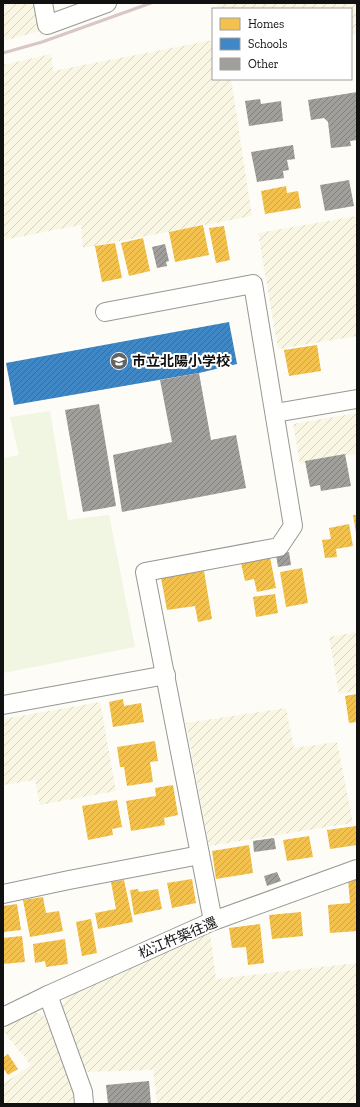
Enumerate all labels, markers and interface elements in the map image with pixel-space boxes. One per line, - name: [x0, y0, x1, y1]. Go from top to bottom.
- legend: [212, 8, 352, 80]
- text: Homes: [248, 17, 284, 31]
- text: Schools: [248, 37, 287, 51]
- text: Other: [248, 57, 279, 71]
- school or university icon: 市立北陽小学校: [109, 351, 129, 371]
- place label: 市立北陽小学校: [132, 353, 230, 370]
- street label: 松江杵築往還: [136, 914, 220, 962]

